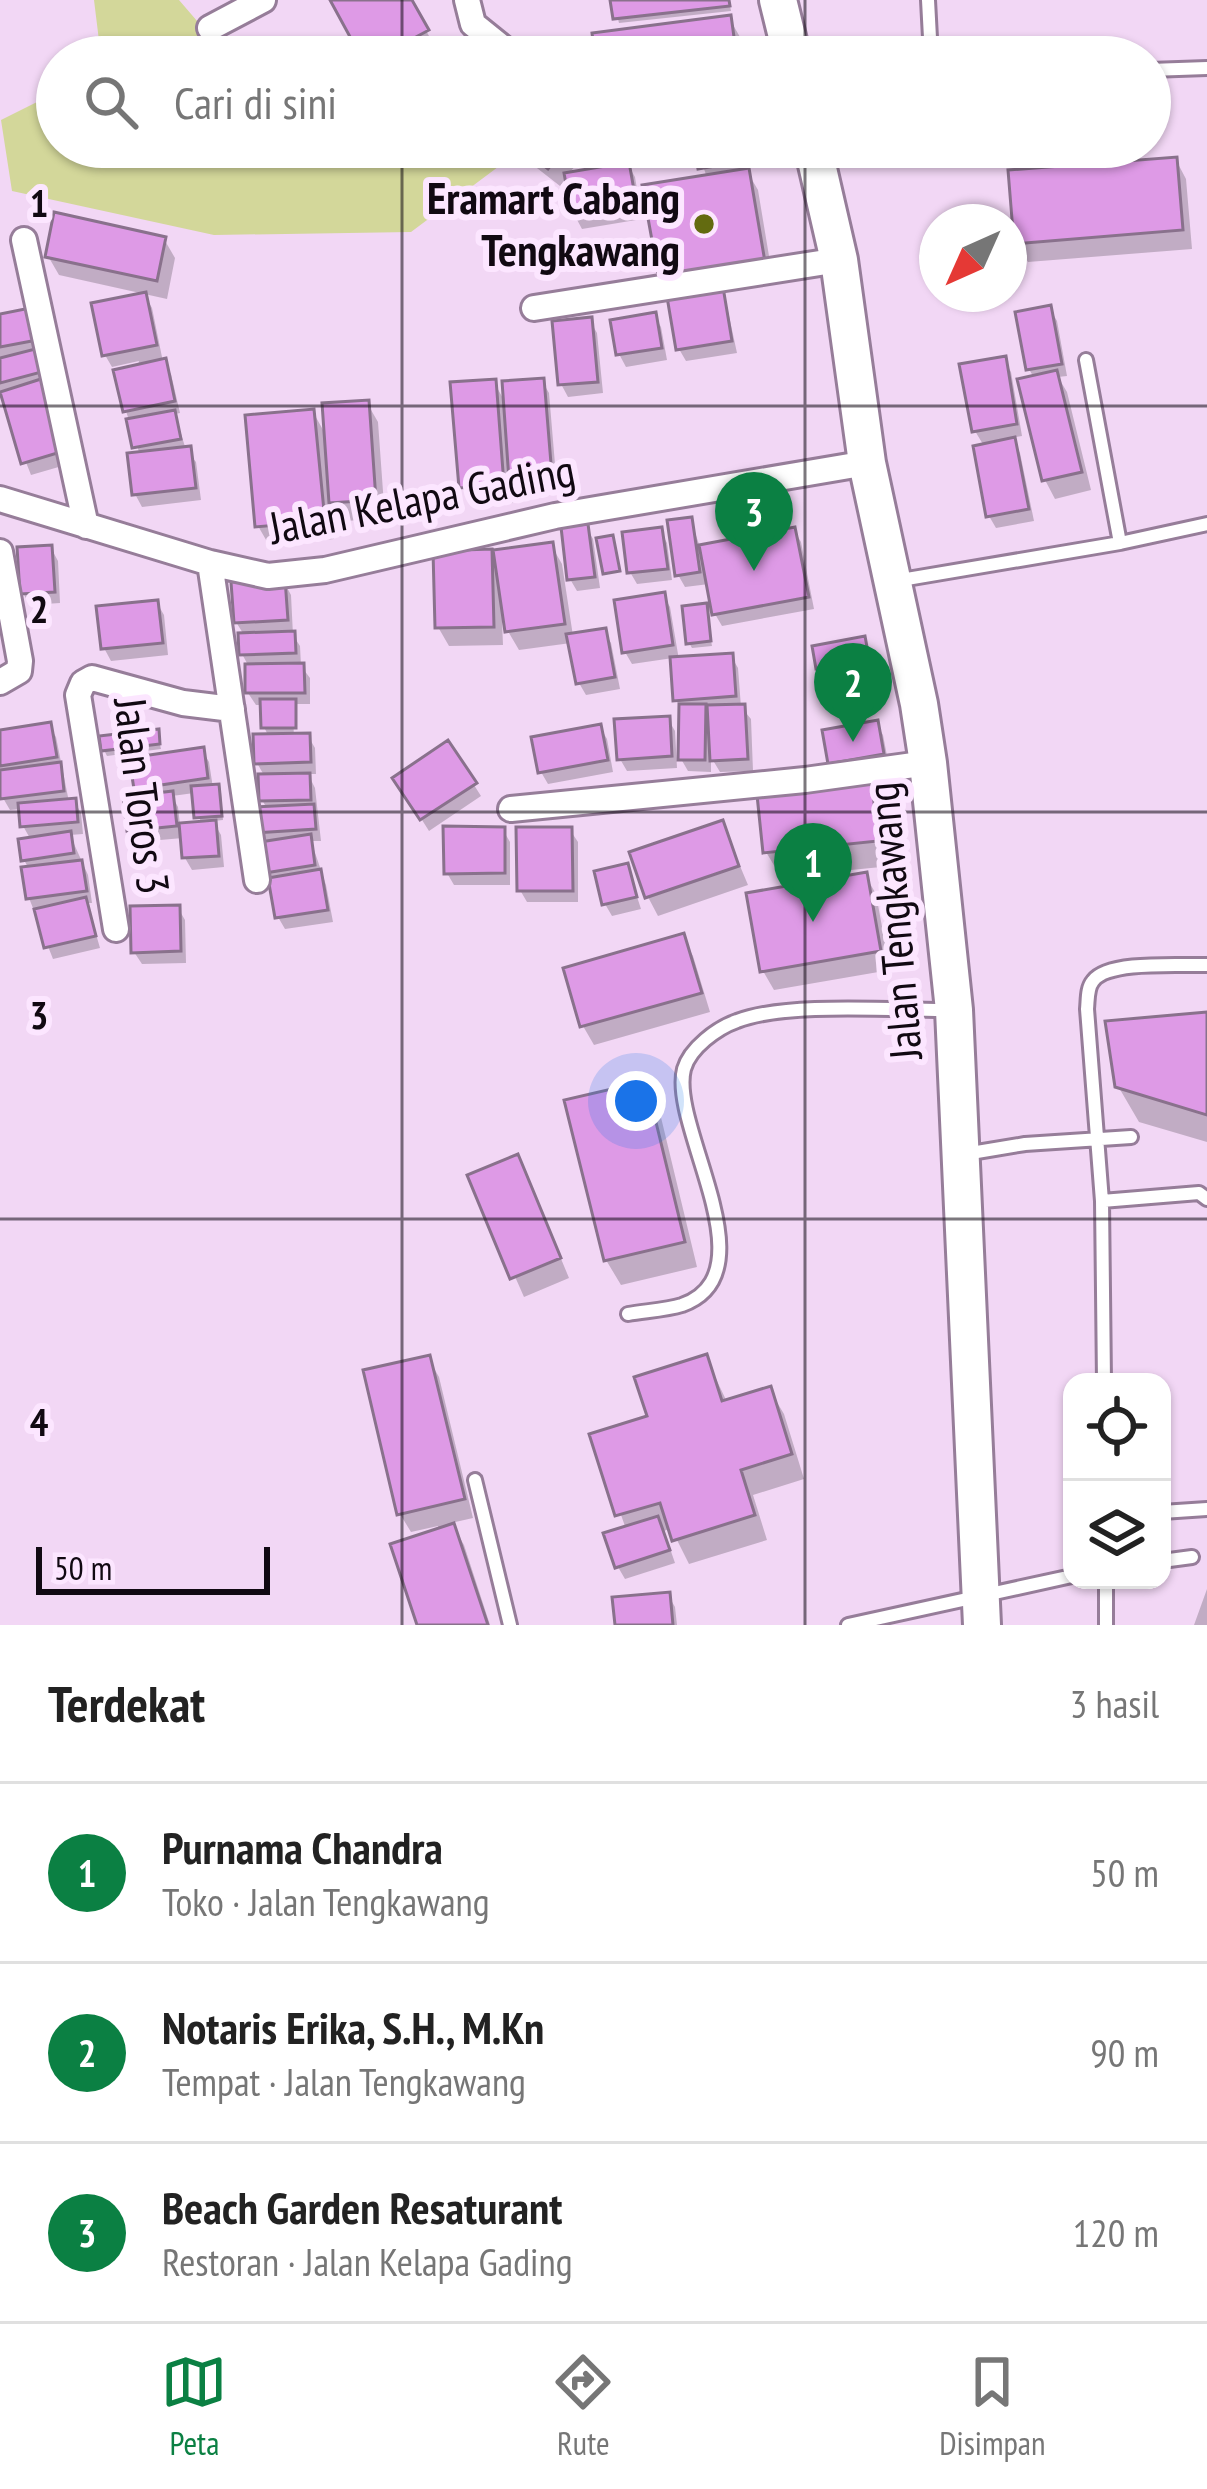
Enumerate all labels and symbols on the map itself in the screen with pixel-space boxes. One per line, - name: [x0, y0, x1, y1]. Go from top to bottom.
- place label: Eramart Cabang Tengkawang: [427, 168, 680, 278]
- text: 1: [30, 177, 48, 228]
- north arrow: [919, 204, 1027, 312]
- marker: Eramart Cabang Tengkawang: [691, 211, 717, 237]
- street label: Jalan Kelapa Gading: [262, 440, 579, 556]
- pin: 3: [715, 472, 793, 571]
- text: 2: [30, 583, 48, 634]
- pin: 2: [814, 643, 892, 742]
- street label: Jalan Toros 3: [102, 693, 184, 897]
- street label: Jalan Tengkawang: [852, 780, 934, 1064]
- pin: 1: [774, 823, 852, 922]
- text: 3: [30, 989, 48, 1040]
- your location: [606, 1071, 666, 1131]
- text: 4: [30, 1396, 49, 1447]
- scale bar: [36, 1541, 270, 1594]

